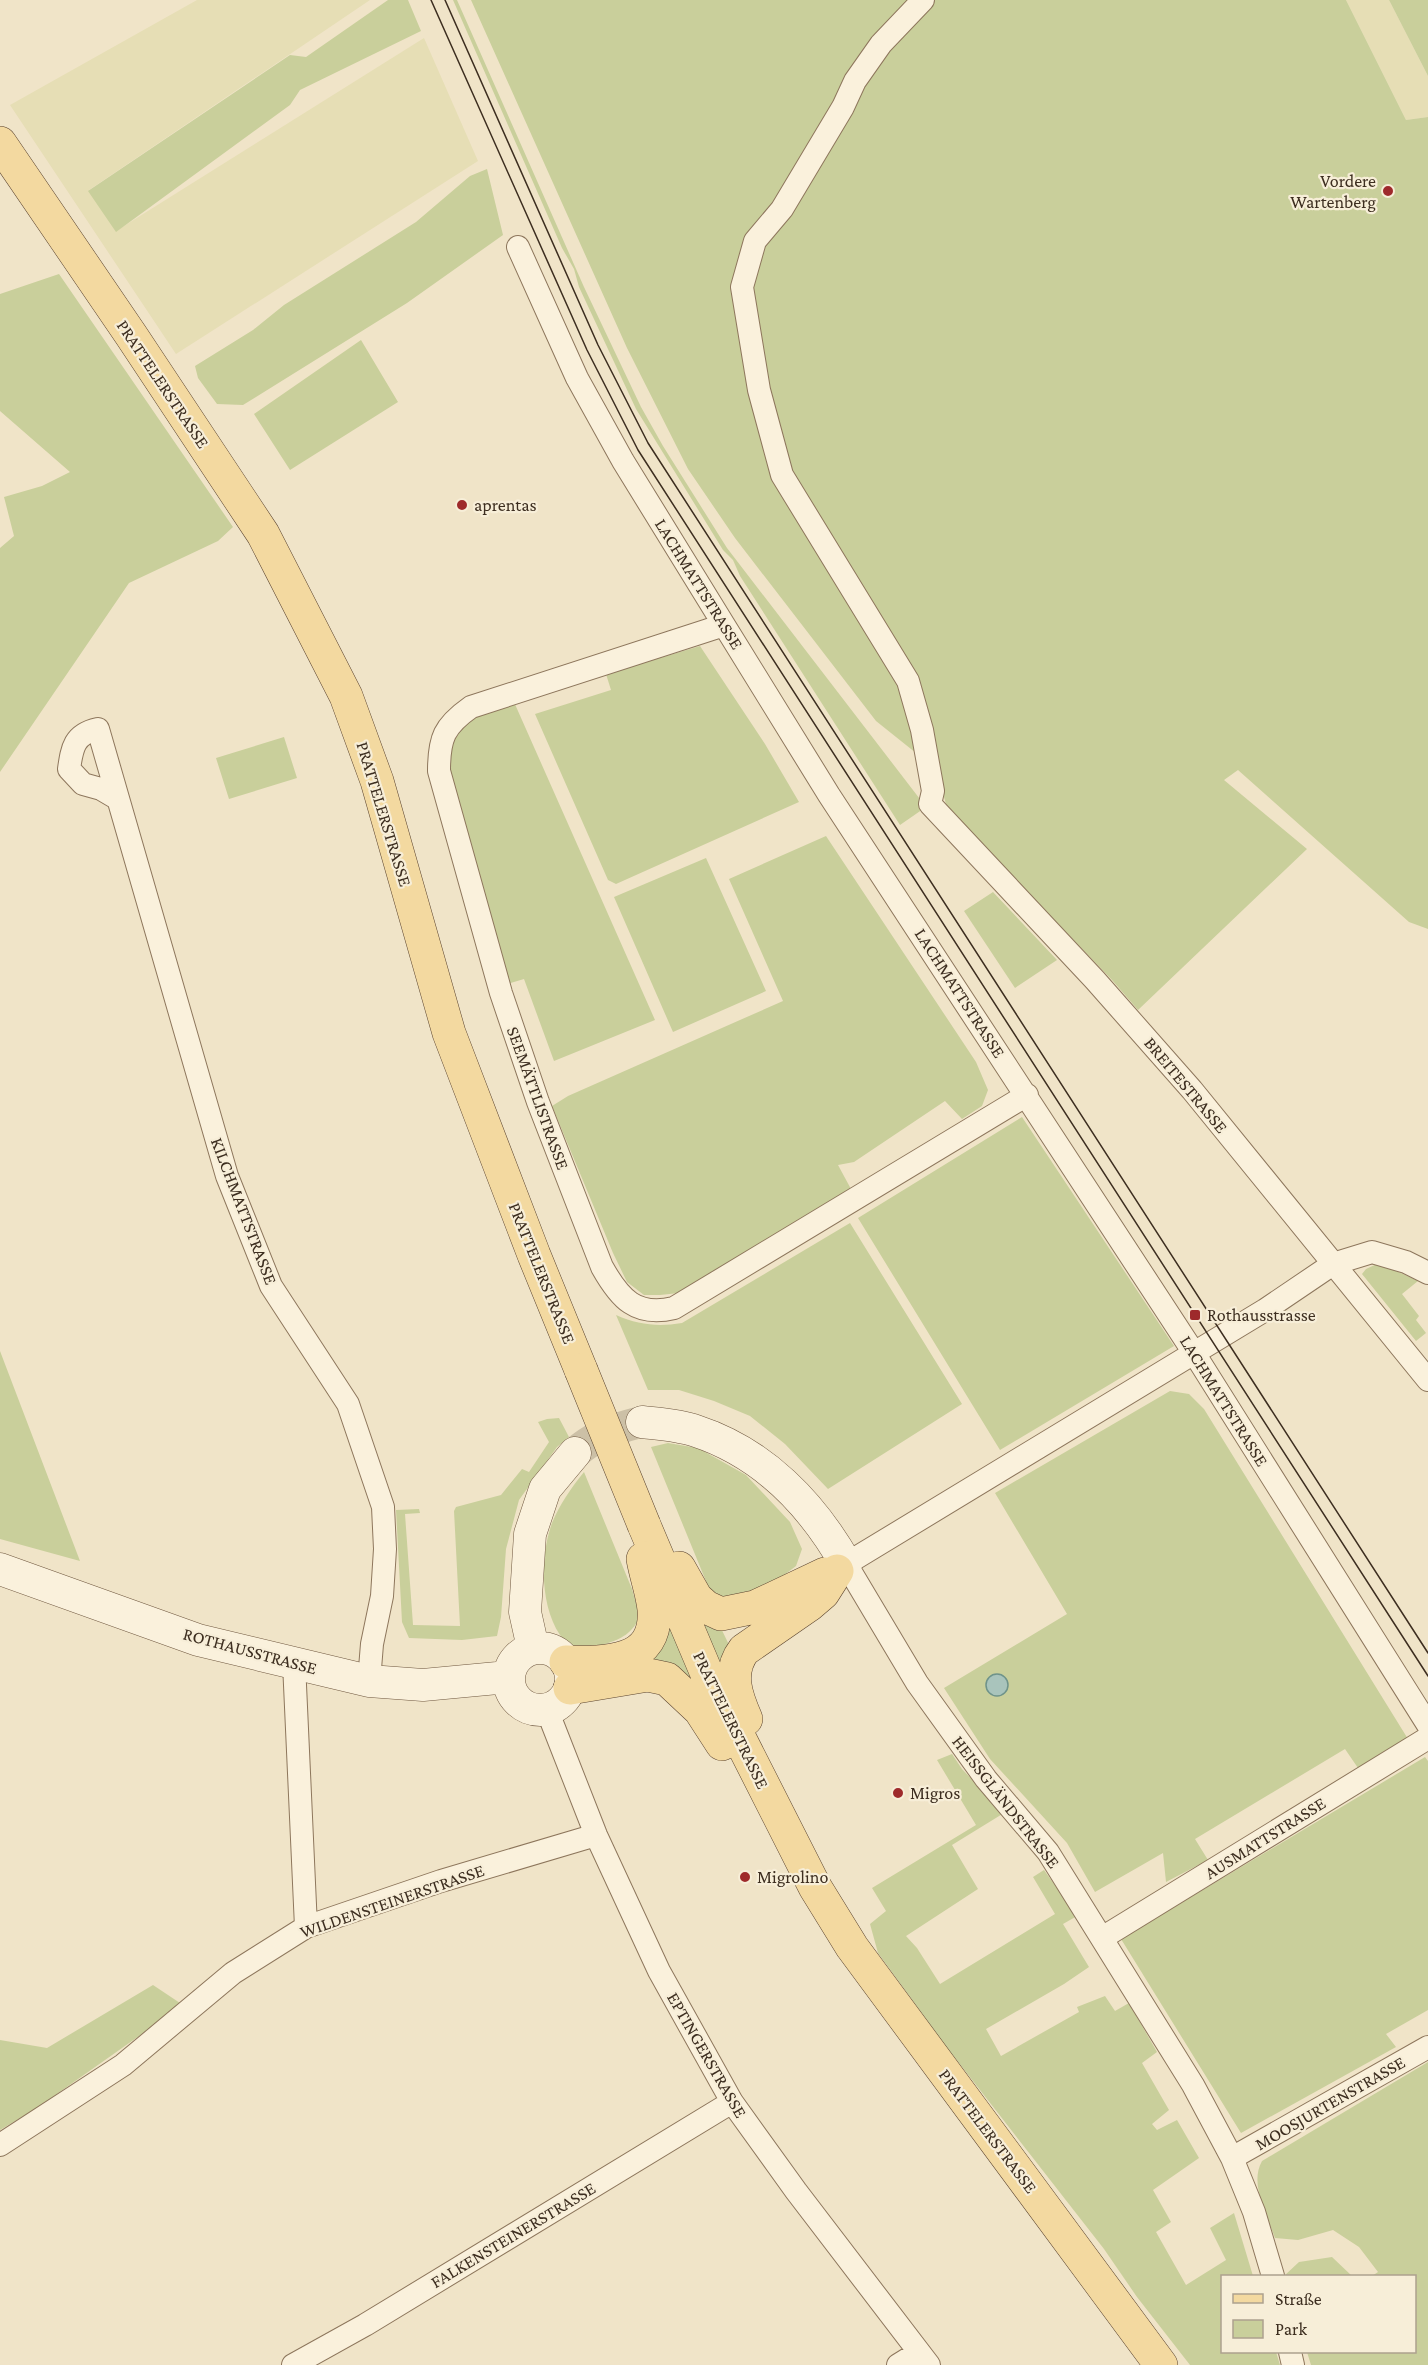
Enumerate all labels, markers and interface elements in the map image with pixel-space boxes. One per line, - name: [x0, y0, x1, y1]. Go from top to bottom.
- place label: Vordere Wartenberg: [1290, 171, 1376, 212]
- marker: Vordere Wartenberg: [1381, 184, 1395, 198]
- street label: PRATTELERSTRASSE: [113, 316, 213, 452]
- place label: aprentas: [474, 495, 537, 515]
- marker: aprentas: [455, 498, 469, 512]
- street label: LACHMATTSTRASSE: [651, 515, 747, 653]
- street label: PRATTELERSTRASSE: [352, 739, 416, 889]
- street label: LACHMATTSTRASSE: [911, 925, 1009, 1062]
- street label: SEEMÄTTLISTRASSE: [503, 1024, 573, 1173]
- street label: BREITESTRASSE: [1140, 1033, 1232, 1137]
- street label: KILCHMATTSTRASSE: [207, 1135, 281, 1287]
- street label: PRATTELERSTRASSE: [505, 1200, 580, 1347]
- place label: Rothausstrasse: [1207, 1305, 1316, 1325]
- marker: Rothausstrasse: [1188, 1308, 1202, 1322]
- street label: LACHMATTSTRASSE: [1176, 1332, 1272, 1470]
- street label: ROTHAUSSTRASSE: [181, 1624, 319, 1679]
- street label: PRATTELERSTRASSE: [689, 1648, 773, 1792]
- street label: HEISSGLÄNDSTRASSE: [948, 1732, 1064, 1872]
- place label: Migros: [910, 1783, 960, 1803]
- marker: Migros: [891, 1786, 905, 1800]
- street label: AUSMATTSTRASSE: [1201, 1793, 1329, 1883]
- street label: WILDENSTEINERSTRASSE: [297, 1860, 487, 1942]
- place label: Migrolino: [757, 1867, 828, 1887]
- marker: Migrolino: [738, 1870, 752, 1884]
- street label: EPTINGERSTRASSE: [663, 1989, 751, 2121]
- street label: MOOSJURTENSTRASSE: [1251, 2052, 1409, 2154]
- street label: PRATTELERSTRASSE: [935, 2065, 1041, 2197]
- street label: FALKENSTEINERSTRASSE: [427, 2178, 599, 2292]
- legend: [1221, 2275, 1416, 2353]
- text: Straße: [1275, 2289, 1322, 2309]
- text: Park: [1275, 2319, 1307, 2339]

